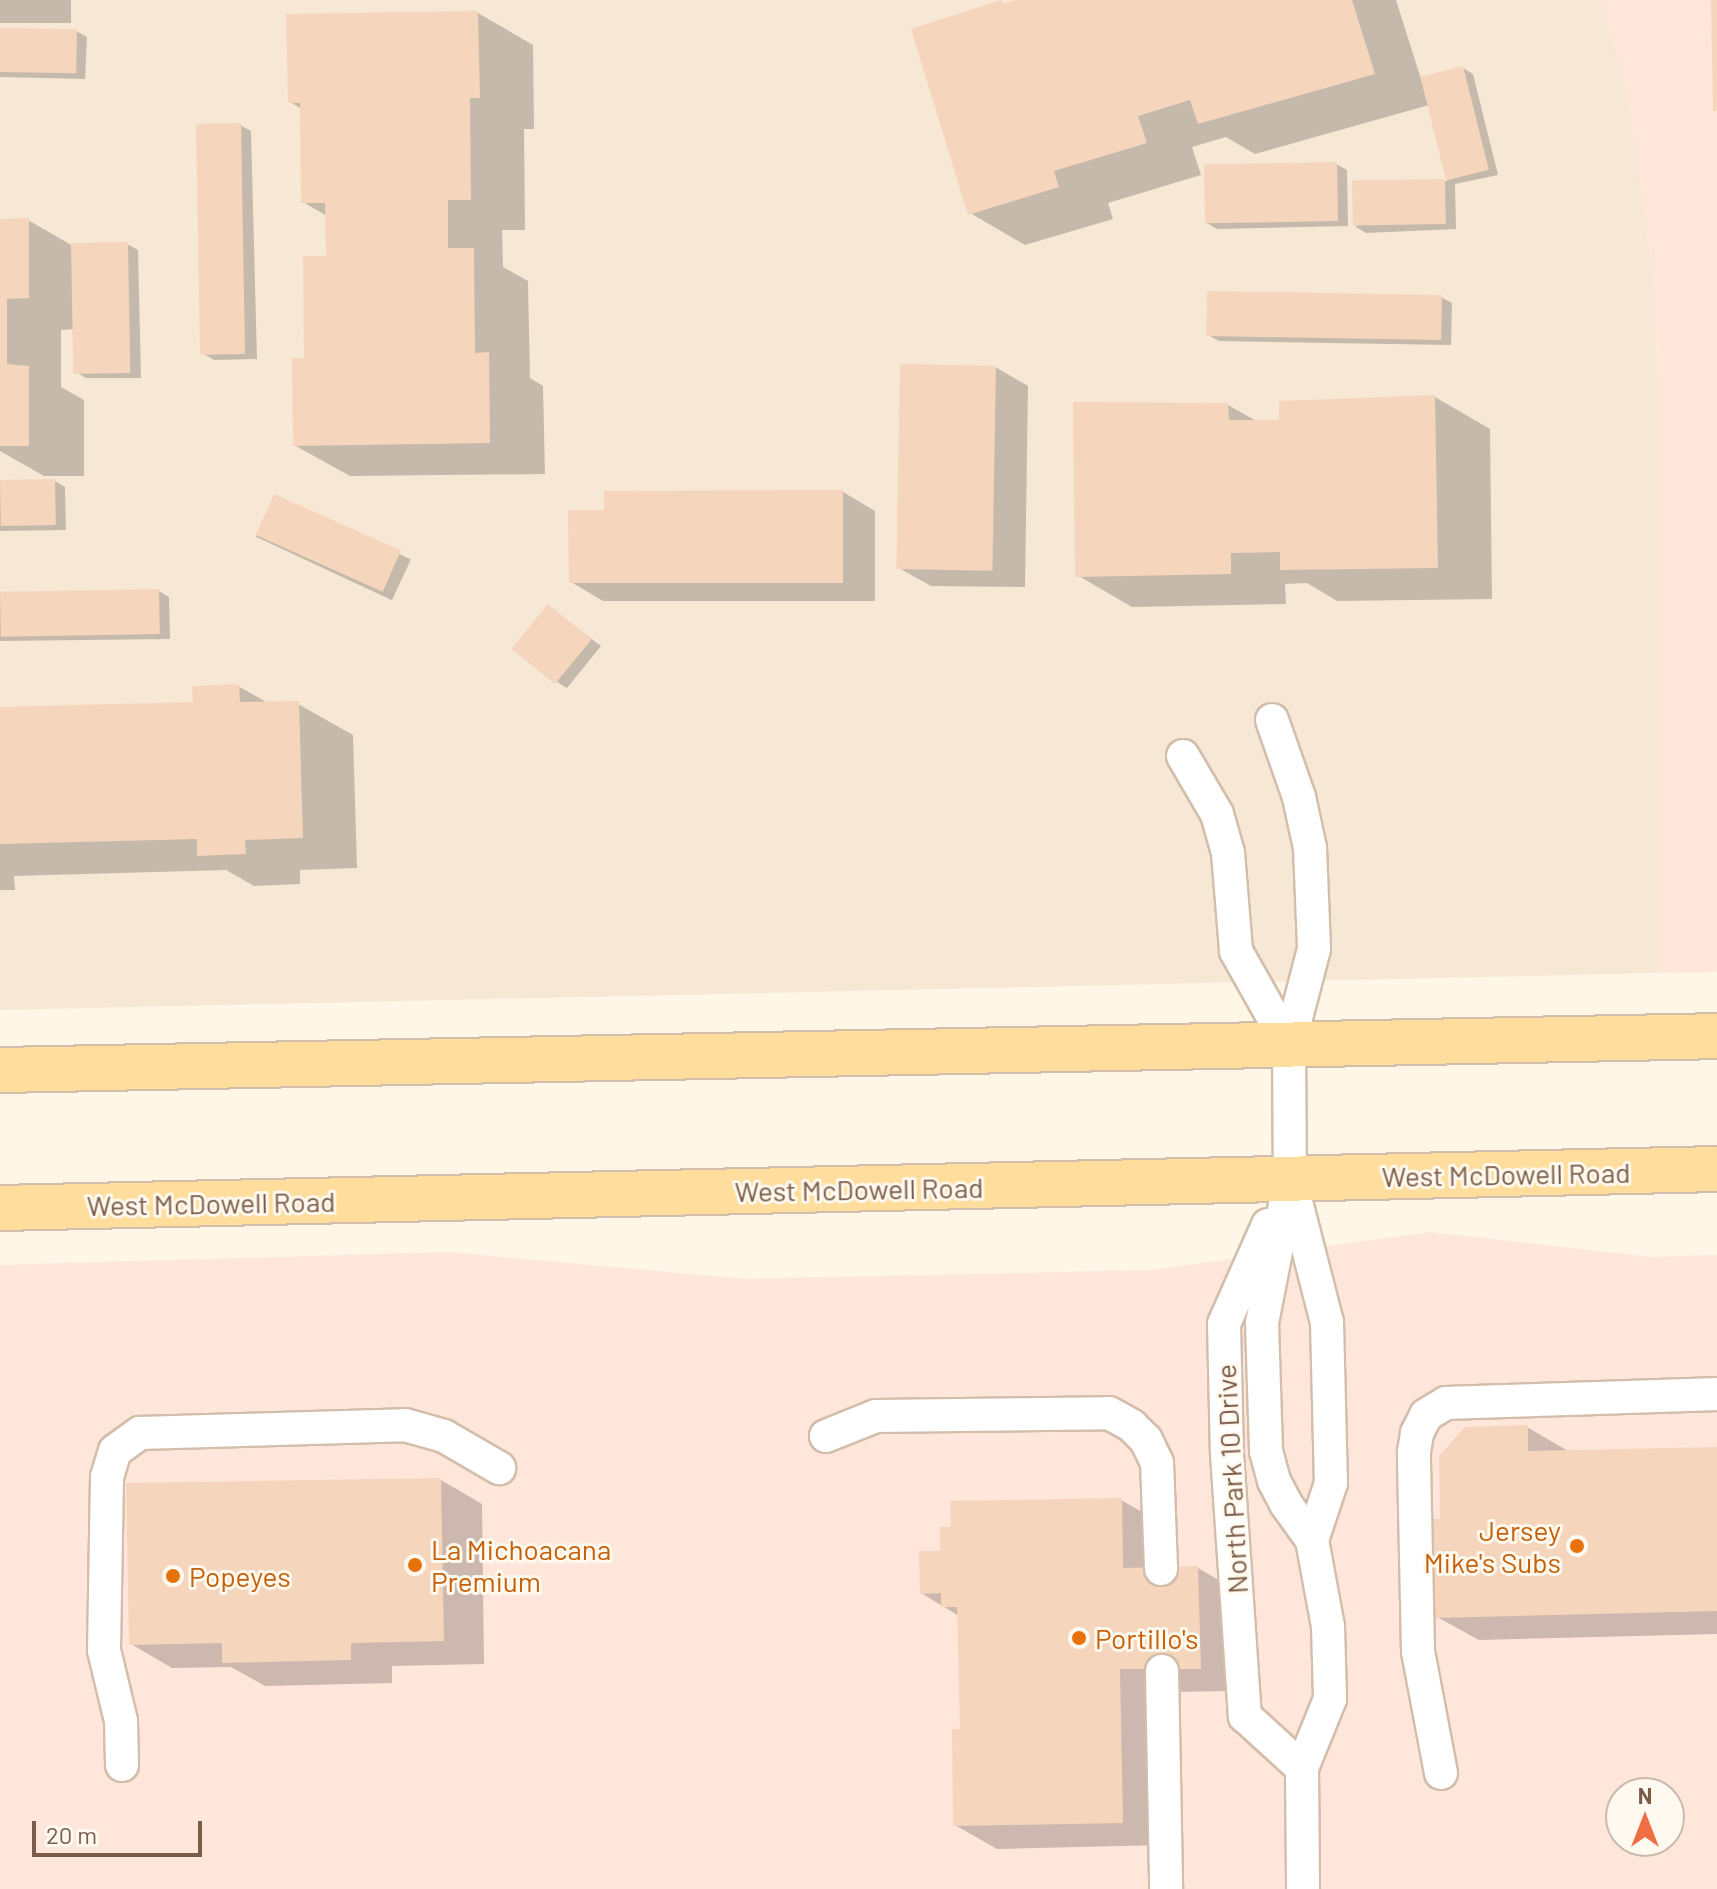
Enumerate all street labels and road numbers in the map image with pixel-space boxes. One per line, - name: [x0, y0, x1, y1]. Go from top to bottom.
- street label: West McDowell Road: [1381, 1155, 1631, 1193]
- street label: West McDowell Road: [734, 1170, 984, 1208]
- street label: West McDowell Road: [86, 1184, 336, 1222]
- street label: North Park 10 Drive: [1208, 1363, 1254, 1595]

